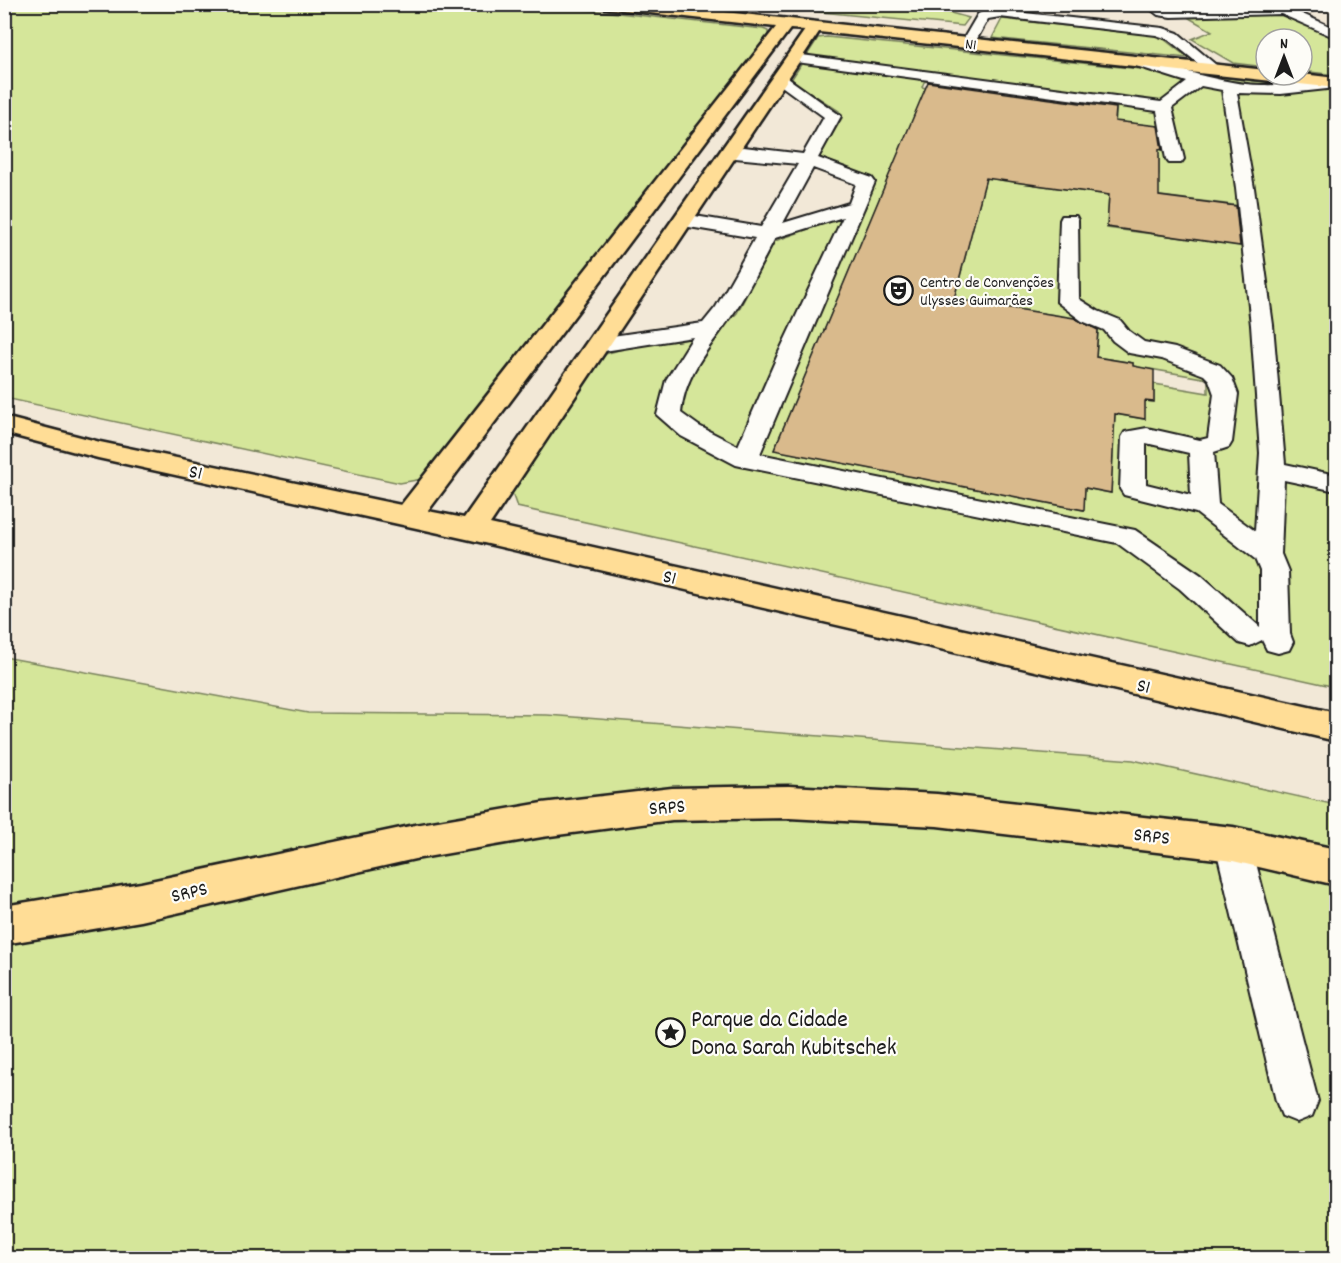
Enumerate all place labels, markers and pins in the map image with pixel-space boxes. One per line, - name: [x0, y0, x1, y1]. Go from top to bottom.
- place label: Centro de Convenções Ulysses Guimarães: [920, 272, 1054, 313]
- theatre icon: Centro de Convenções Ulysses Guimarães: [883, 274, 915, 306]
- place label: Parque da Cidade Dona Sarah Kubitschek: [691, 1004, 897, 1066]
- place icon: Parque da Cidade Dona Sarah Kubitschek: [654, 1016, 686, 1048]

